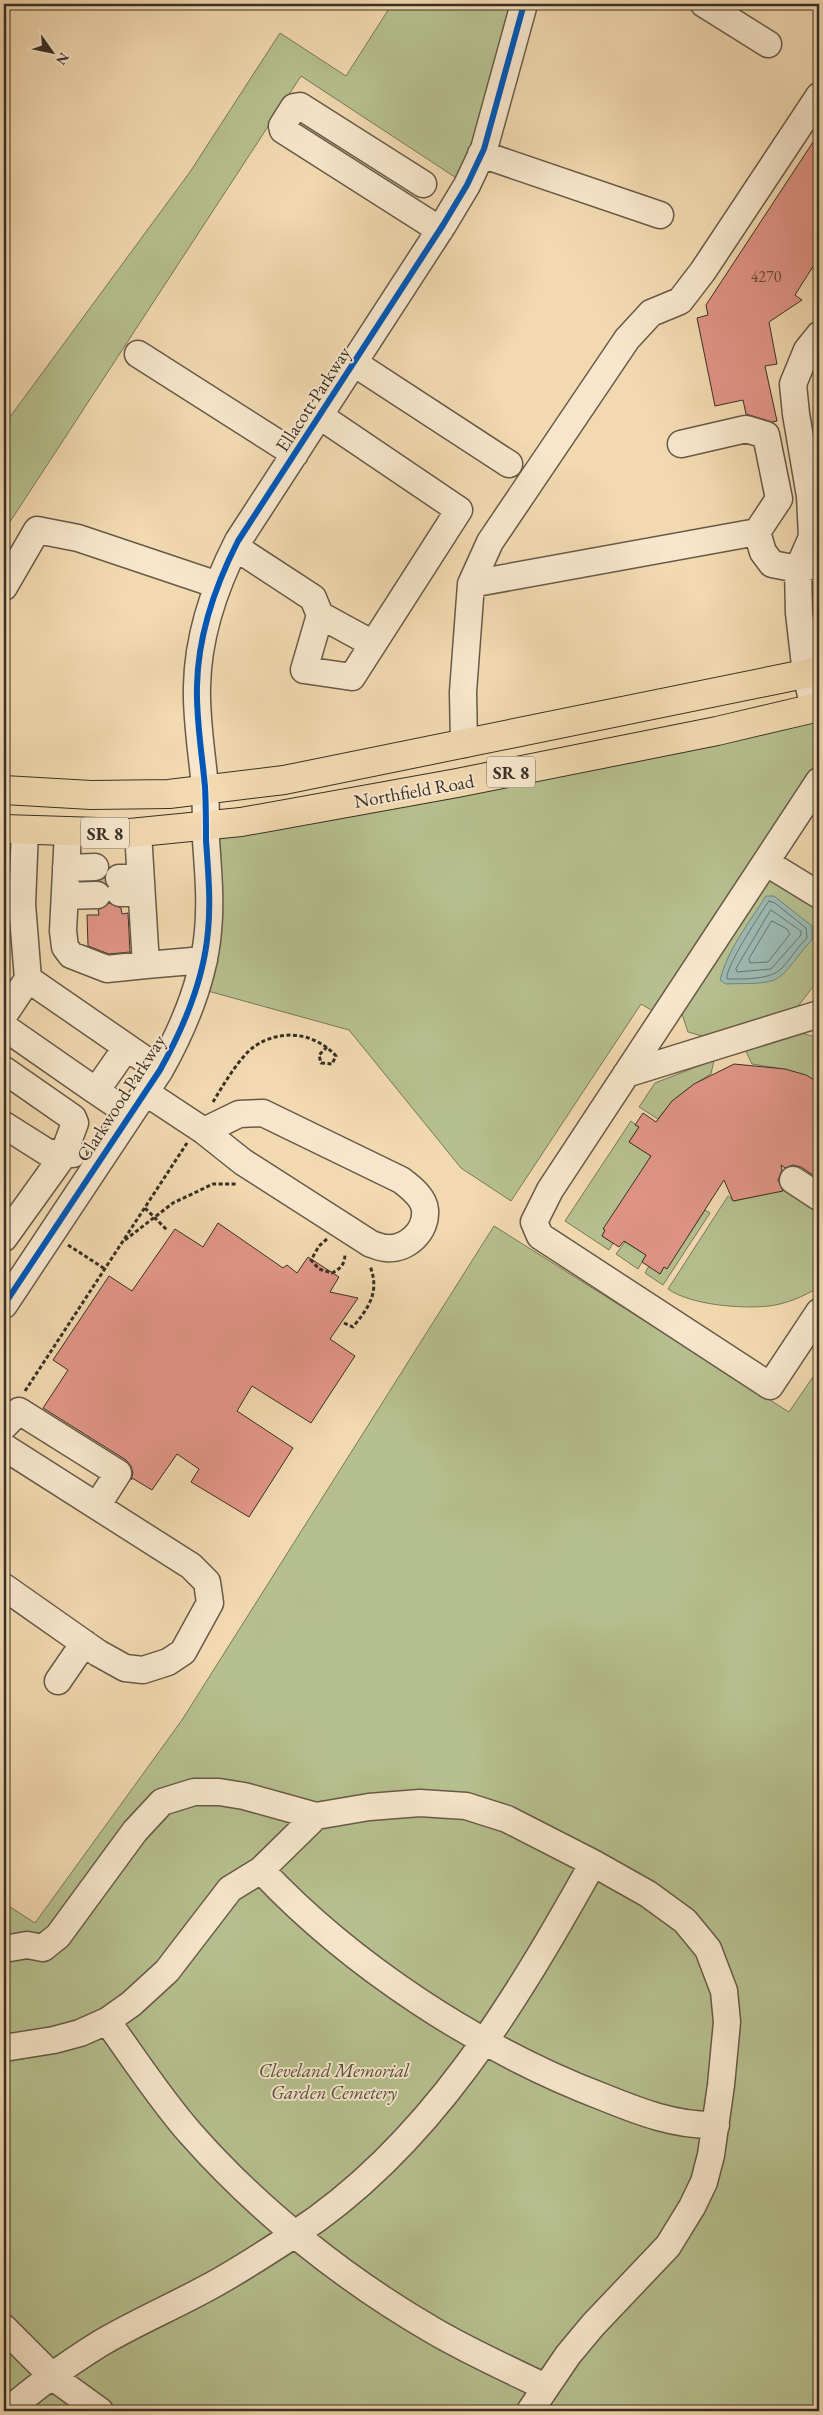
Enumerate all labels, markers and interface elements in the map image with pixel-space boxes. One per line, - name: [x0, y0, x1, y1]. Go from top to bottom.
- north arrow: [28, 28, 78, 78]
- text: N: [52, 49, 74, 69]
- house number: 4270: [751, 266, 782, 287]
- street label: Ellacott Parkway: [270, 341, 357, 456]
- road number: SR 8: [487, 756, 535, 788]
- street label: Northfield Road: [352, 768, 476, 814]
- road number: SR 8: [81, 818, 129, 848]
- street label: Clarkwood Parkway: [71, 1029, 172, 1166]
- park label: Cleveland Memorial Garden Cemetery: [259, 2058, 410, 2105]

